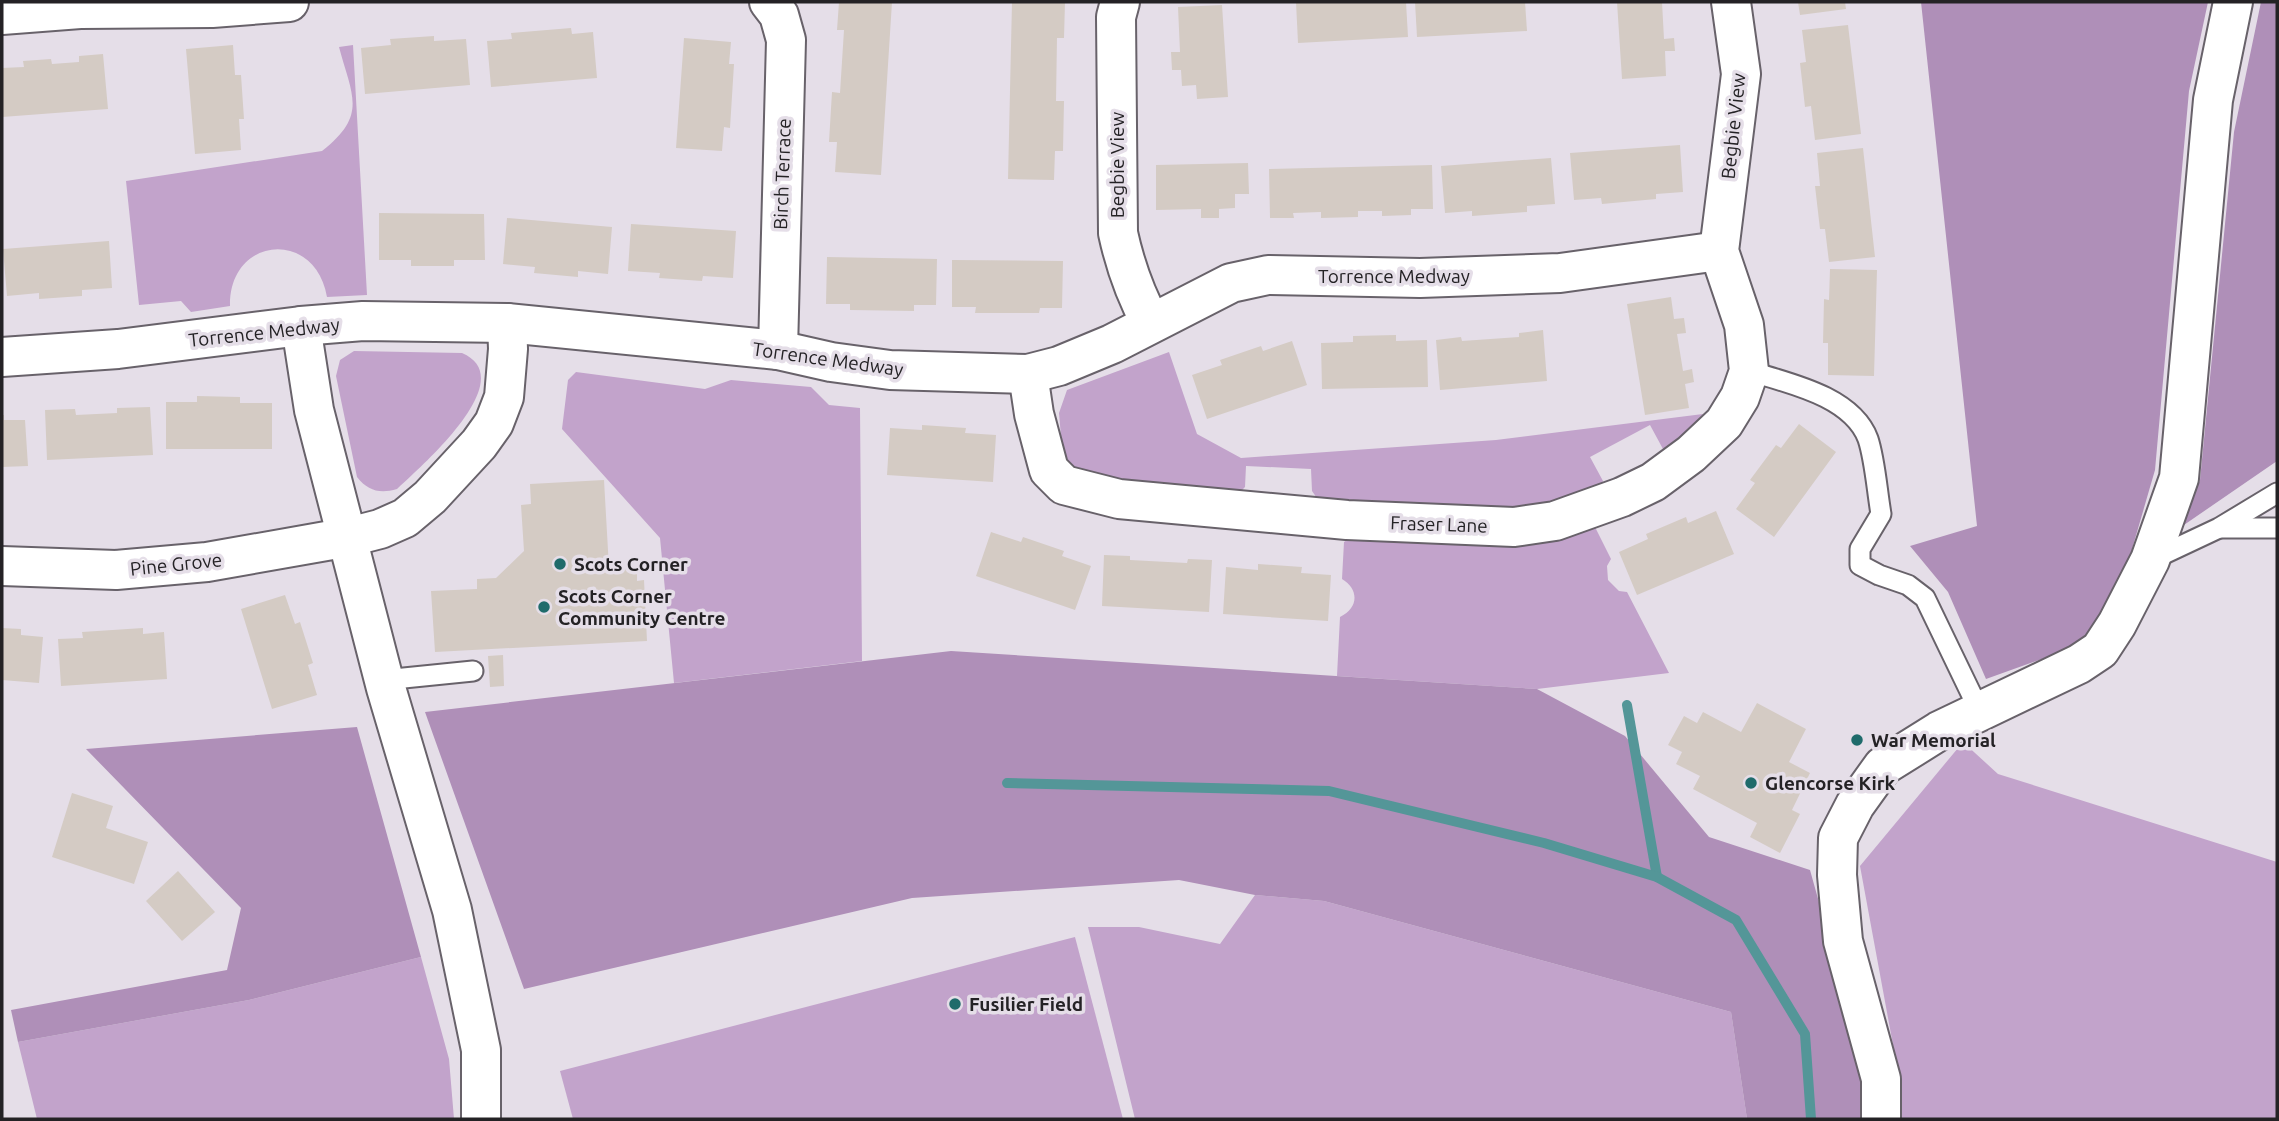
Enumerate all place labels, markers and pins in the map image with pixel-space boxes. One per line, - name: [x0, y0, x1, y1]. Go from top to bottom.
- place label: Scots Corner: [574, 553, 688, 575]
- marker: Scots Corner: [552, 556, 568, 572]
- place label: Scots Corner Community Centre: [558, 585, 725, 629]
- marker: Scots Corner Community Centre: [536, 599, 552, 615]
- place label: War Memorial: [1871, 729, 1996, 751]
- marker: War Memorial: [1849, 732, 1865, 748]
- place label: Glencorse Kirk: [1765, 772, 1896, 794]
- marker: Glencorse Kirk: [1743, 775, 1759, 791]
- place label: Fusilier Field: [969, 993, 1083, 1015]
- marker: Fusilier Field: [947, 996, 963, 1012]

